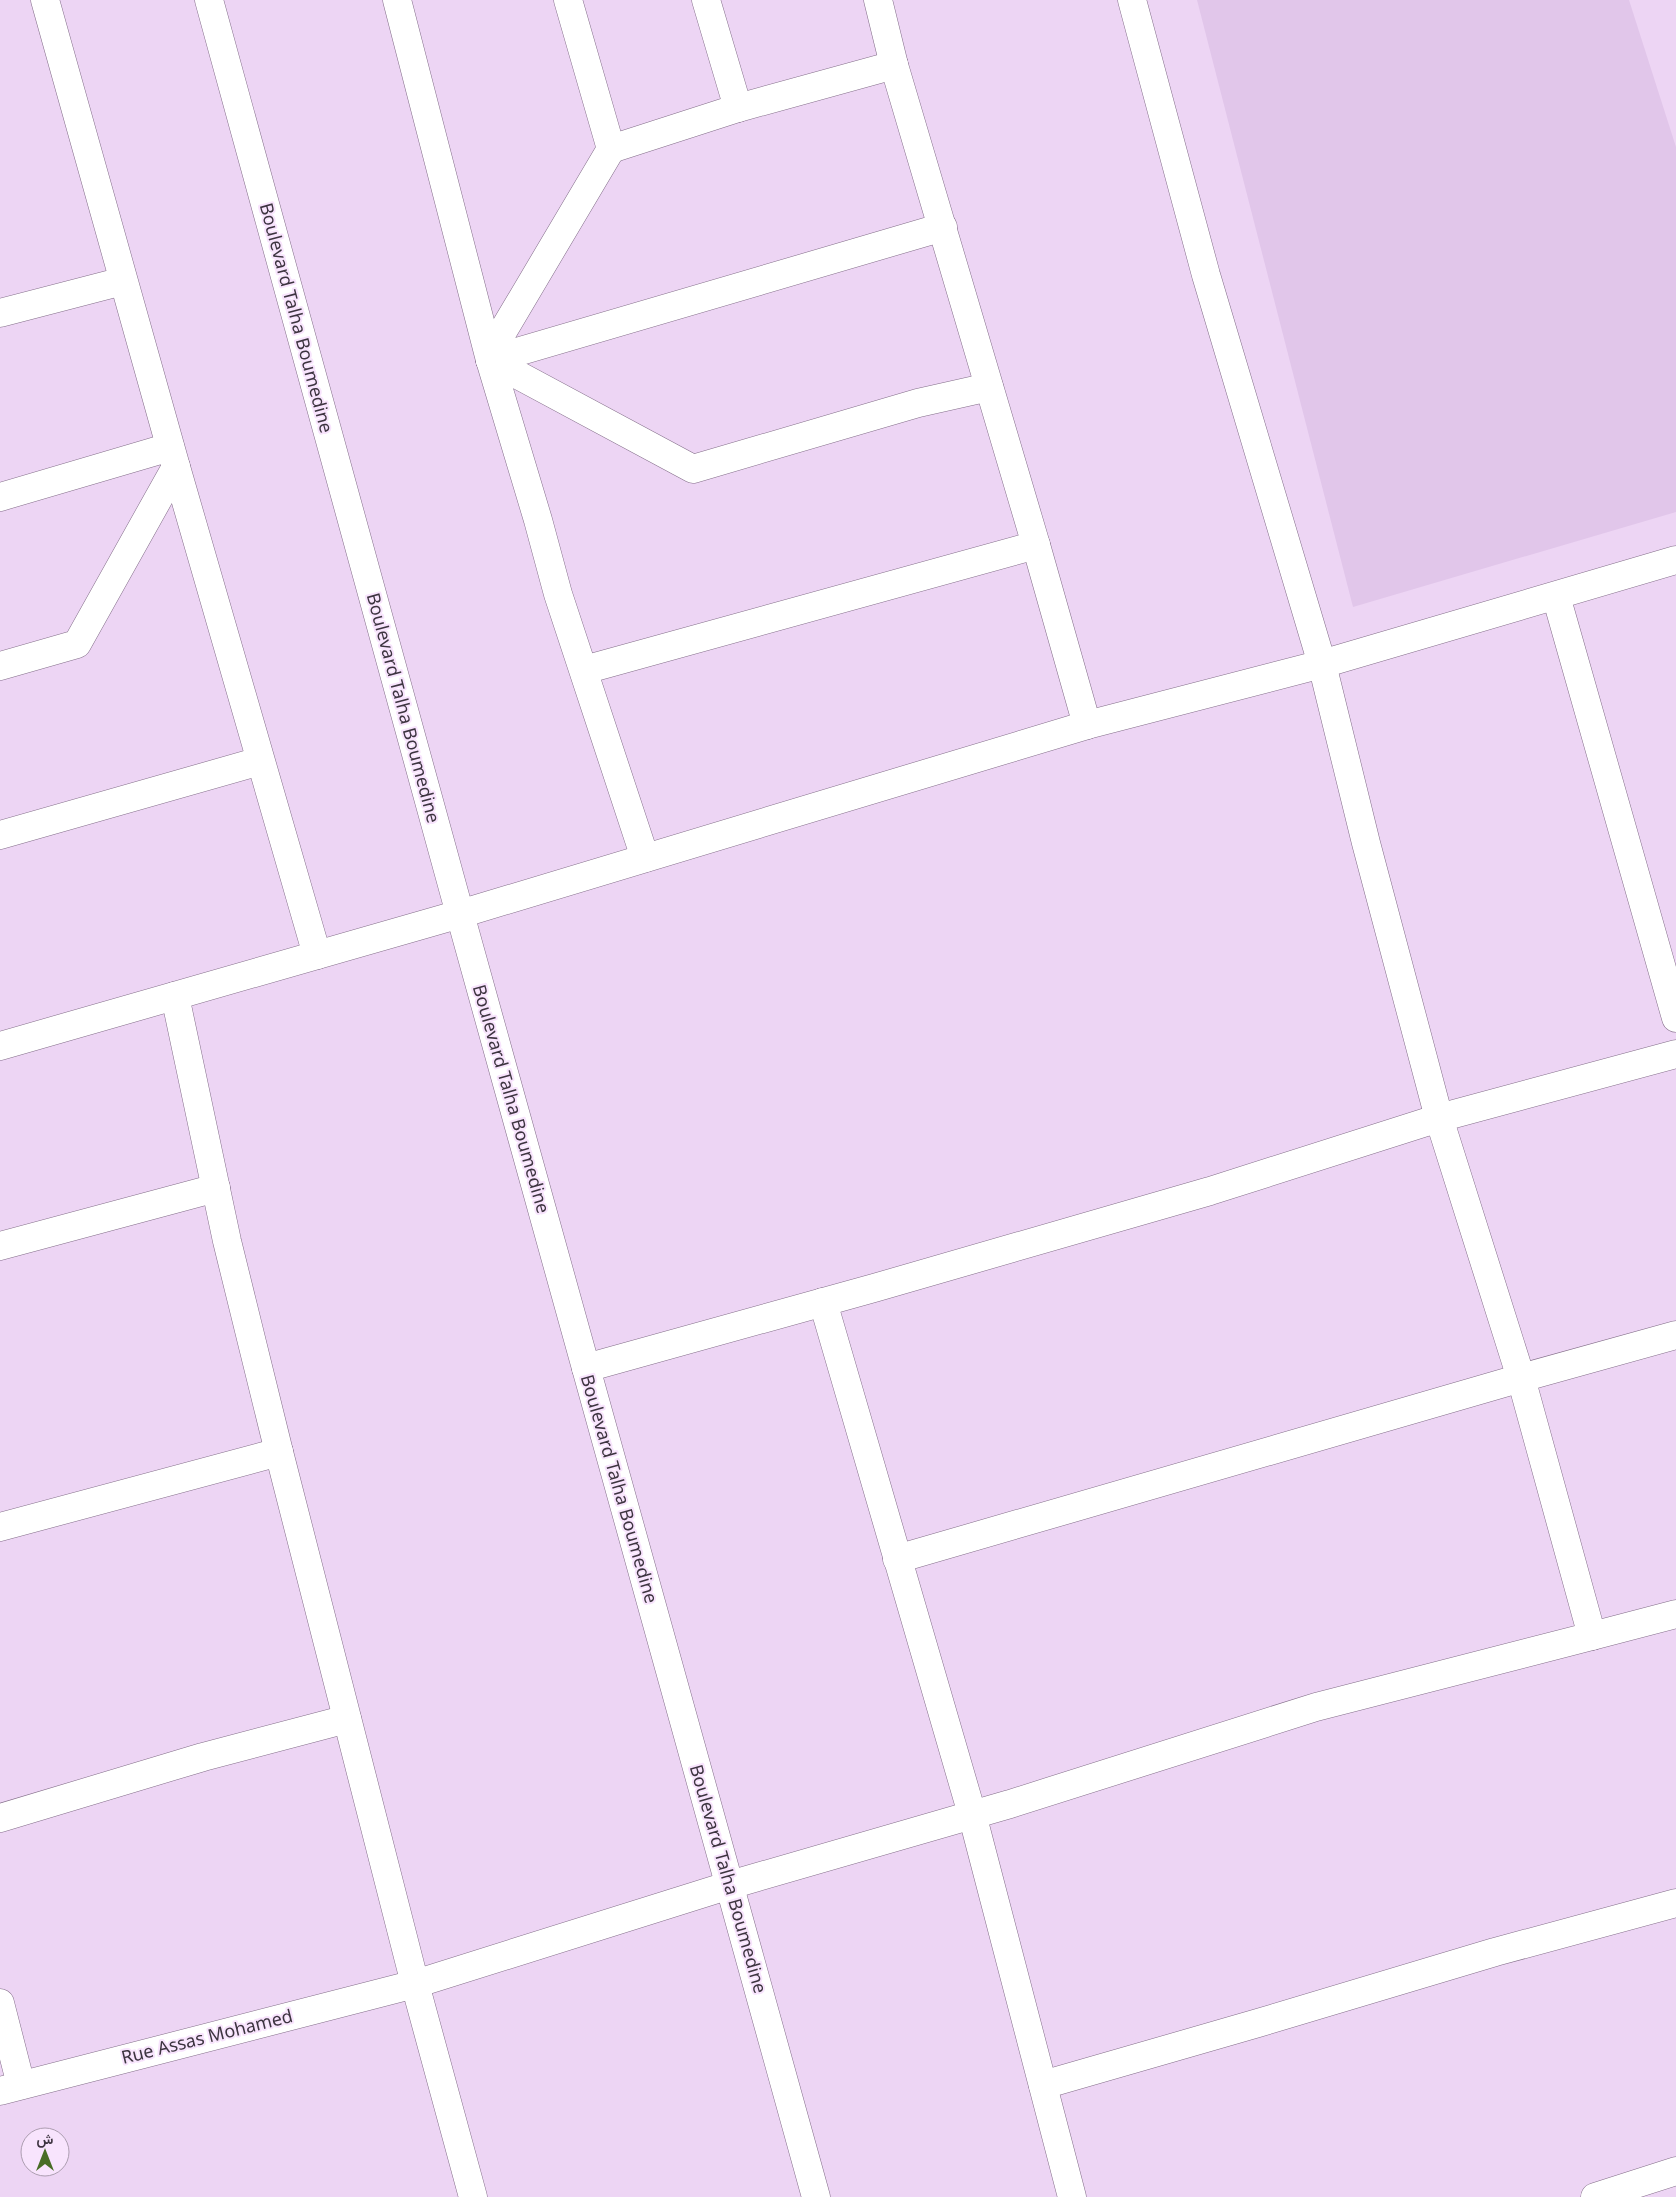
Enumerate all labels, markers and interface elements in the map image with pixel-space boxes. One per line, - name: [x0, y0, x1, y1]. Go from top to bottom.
- street label: Boulevard Talha Boumedine: [255, 200, 339, 435]
- street label: Boulevard Talha Boumedine: [362, 590, 446, 825]
- street label: Boulevard Talha Boumedine: [468, 981, 556, 1216]
- street label: Boulevard Talha Boumedine: [576, 1371, 664, 1606]
- street label: Boulevard Talha Boumedine: [685, 1761, 773, 1996]
- street label: Rue Assas Mohamed: [119, 2003, 295, 2069]
- north arrow: [20, 2127, 70, 2177]
- text: ش: [37, 2129, 54, 2148]

